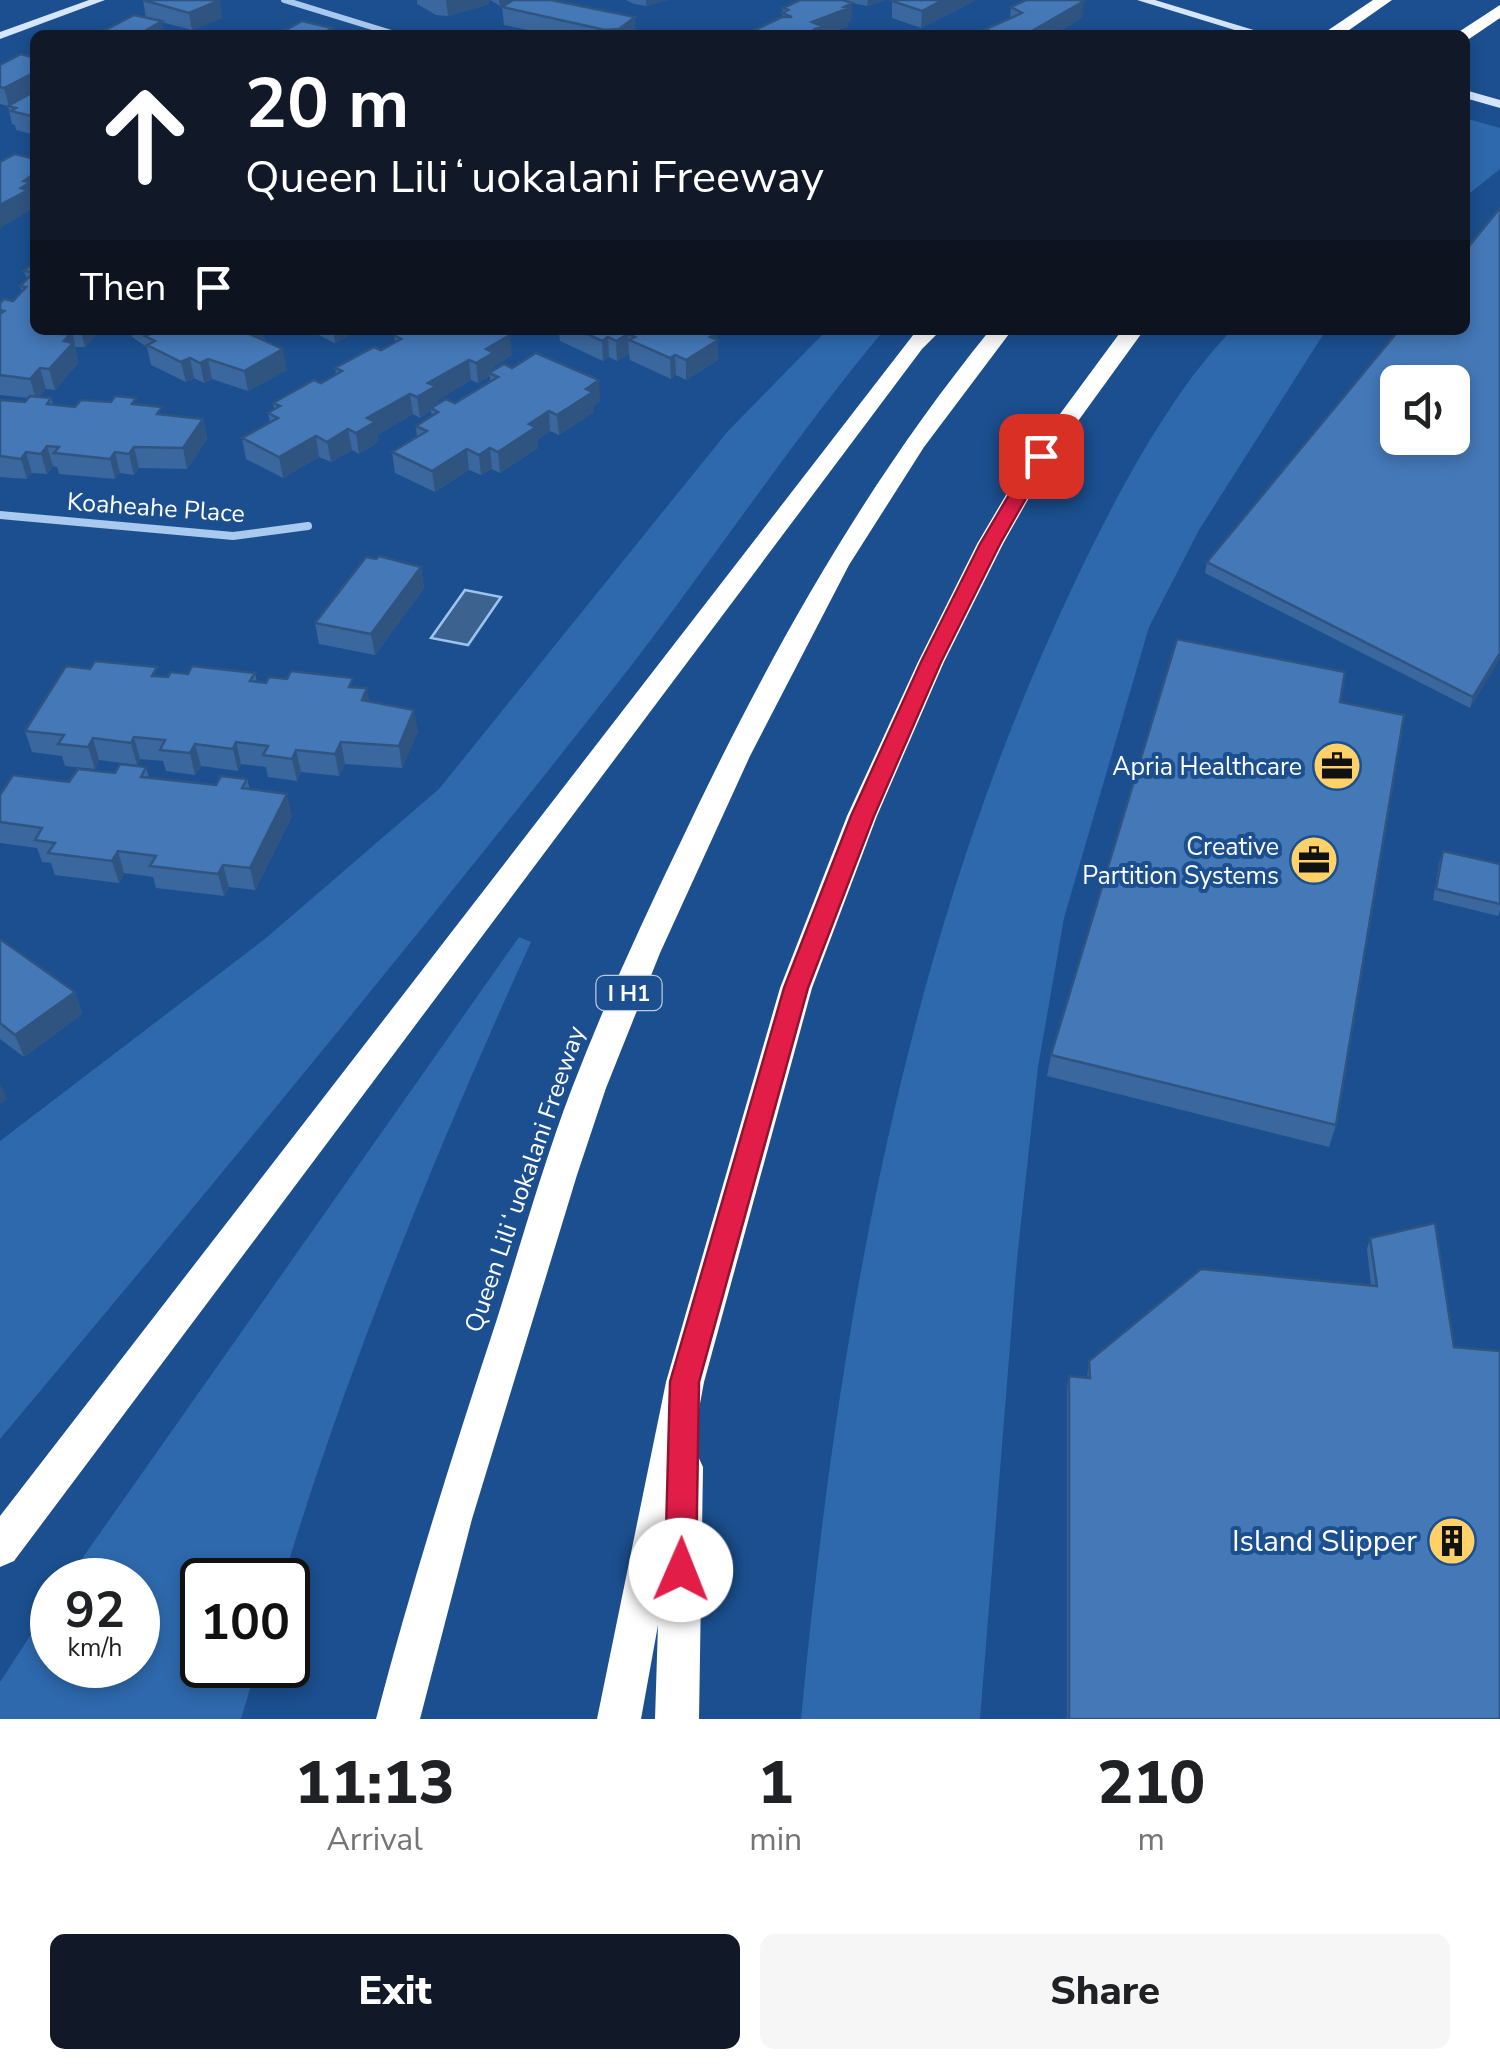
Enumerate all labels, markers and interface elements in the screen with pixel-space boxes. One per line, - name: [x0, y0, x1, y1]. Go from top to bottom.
- text: 20 m: [245, 56, 409, 152]
- icon: ahead: [80, 70, 210, 200]
- text: Queen Liliʻuokalani Freeway: [245, 147, 824, 208]
- icon: arrive: [186, 260, 241, 315]
- text: Then: [80, 262, 166, 313]
- map controls: [1380, 365, 1470, 455]
- button: sound: [1380, 365, 1470, 455]
- pin: [999, 414, 1084, 499]
- icon: arrive: [1014, 429, 1069, 484]
- street label: Koaheahe Place: [66, 485, 246, 531]
- office icon: Apria Healthcare: [1311, 740, 1363, 792]
- place label: Apria Healthcare: [1112, 750, 1302, 784]
- place label: Creative Partition Systems: [1082, 830, 1279, 893]
- office icon: Creative Partition Systems: [1288, 834, 1340, 886]
- road number: I H1: [596, 976, 662, 1010]
- street label: Queen Liliʻuokalani Freeway: [457, 1022, 593, 1337]
- building icon: Island Slipper: [1426, 1515, 1478, 1567]
- position arrow: [629, 1518, 733, 1622]
- place label: Island Slipper: [1232, 1521, 1417, 1562]
- speed limit sign: 100: [180, 1558, 310, 1688]
- text: 92: [65, 1576, 125, 1645]
- text: km/h: [67, 1631, 123, 1665]
- text: 11:13: [295, 1742, 454, 1824]
- text: 1: [758, 1742, 794, 1824]
- text: 210: [1097, 1742, 1205, 1824]
- text: Arrival: [327, 1818, 423, 1861]
- text: min: [749, 1818, 802, 1861]
- text: m: [1137, 1818, 1165, 1861]
- button: Exit: [50, 1934, 740, 2049]
- button: Share: [760, 1934, 1450, 2049]

